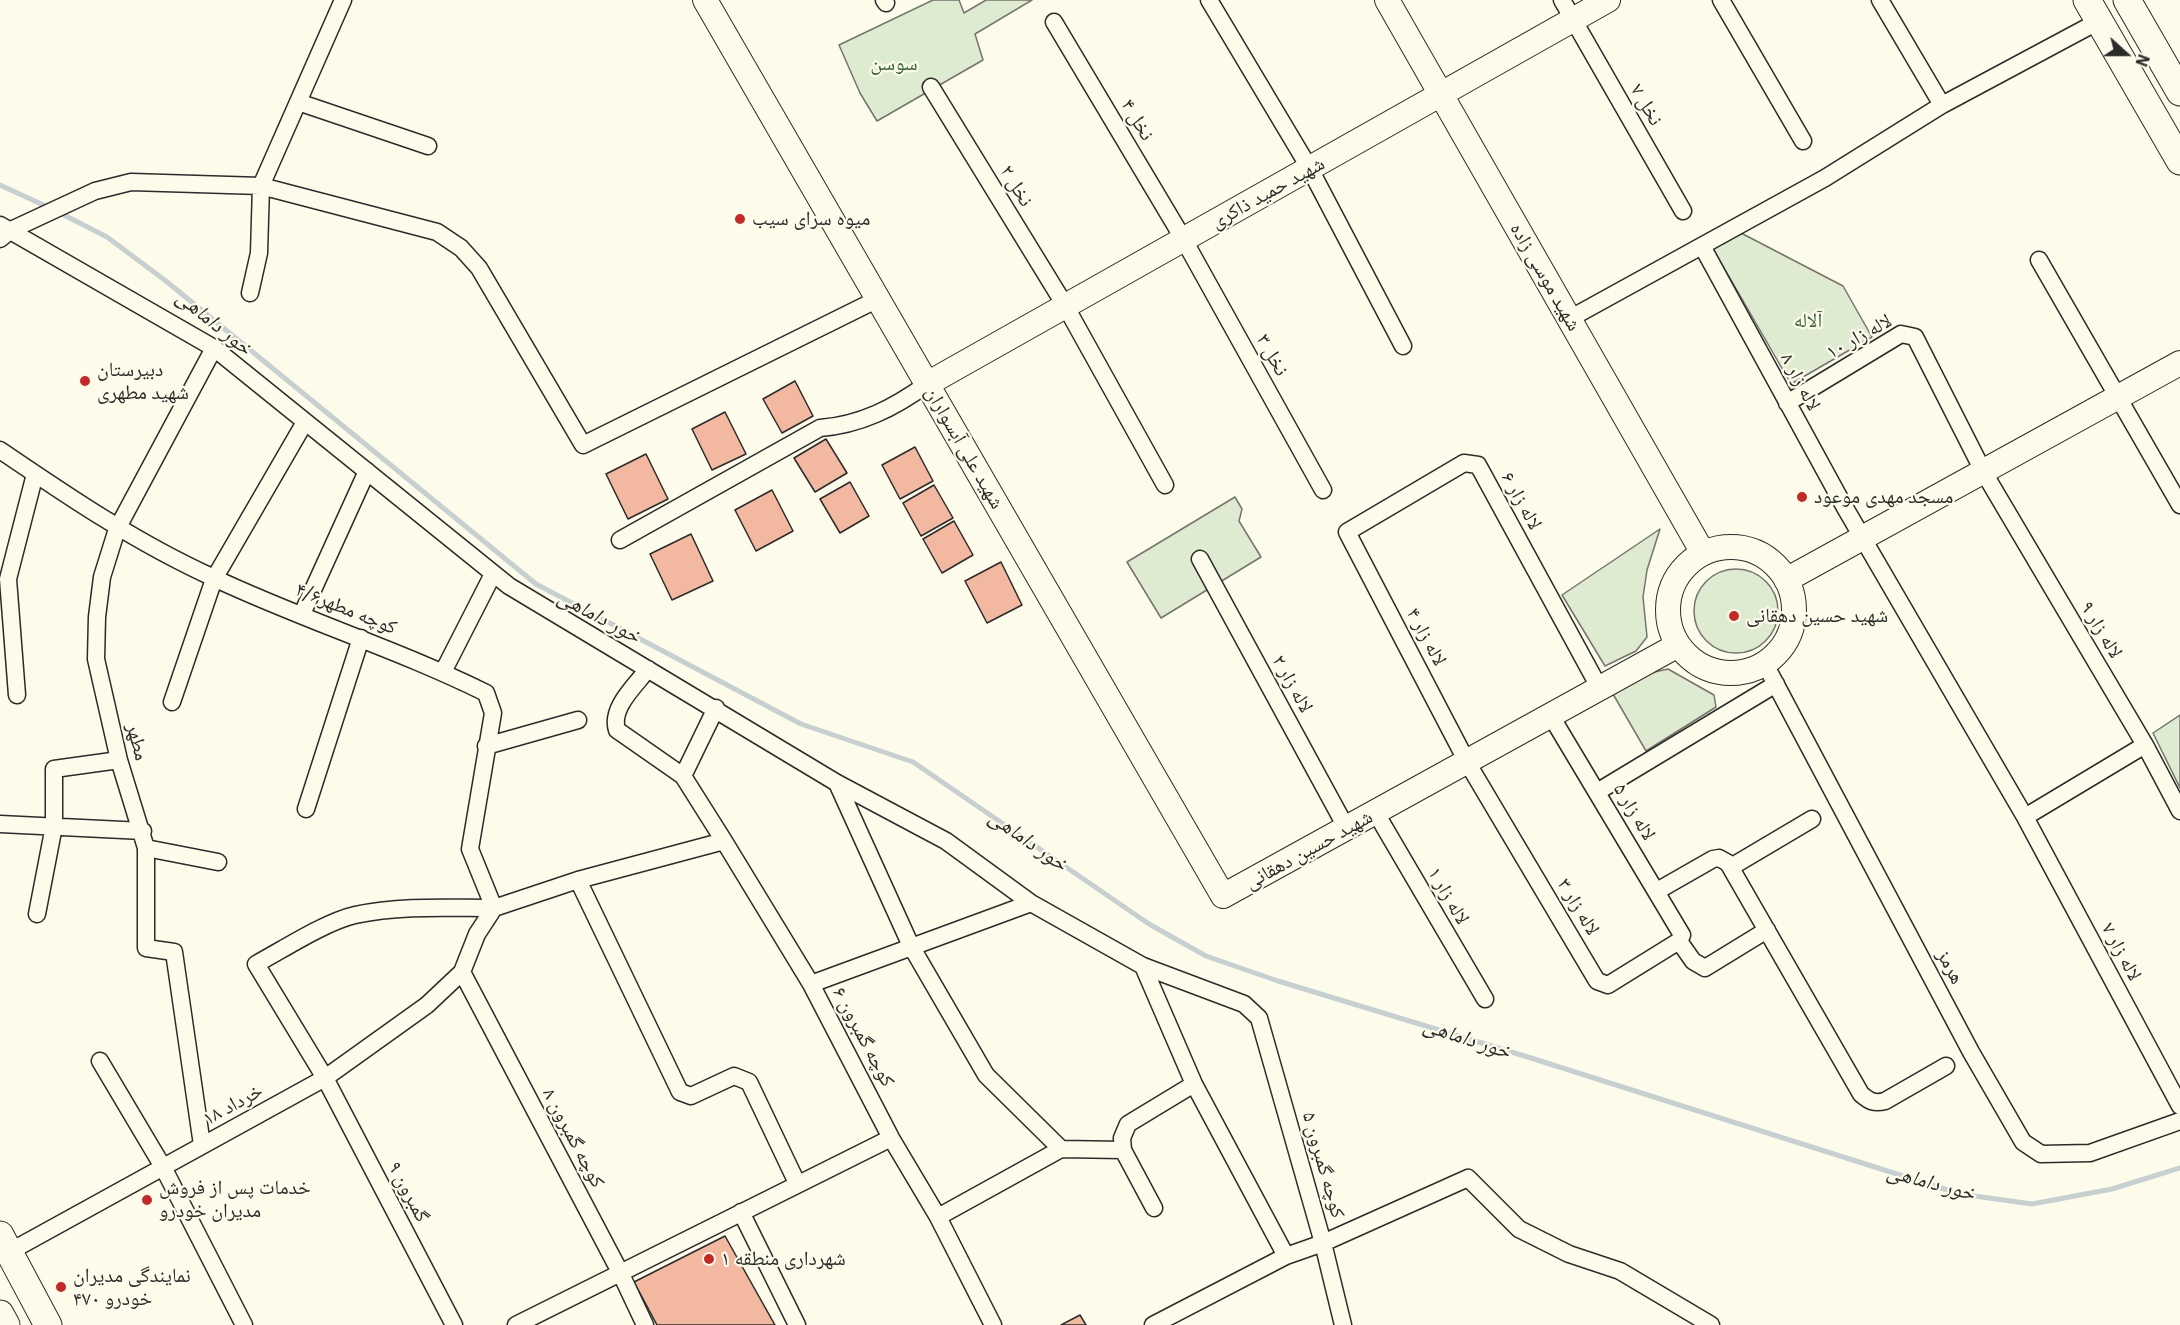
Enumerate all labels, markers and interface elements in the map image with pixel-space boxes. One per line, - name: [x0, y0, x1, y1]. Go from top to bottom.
- north arrow: [2096, 24, 2156, 84]
- text: N: [2131, 51, 2154, 69]
- park label: سوسن: [870, 52, 918, 76]
- street label: نخل ۷: [1625, 80, 1667, 130]
- street label: نخل ۴: [1115, 95, 1159, 145]
- street label: شهید حمید ذاکری: [1207, 152, 1329, 234]
- street label: نخل ۲: [994, 161, 1038, 211]
- place label: میوه سرای سیب: [752, 207, 870, 231]
- marker: میوه سرای سیب: [733, 212, 747, 226]
- street label: شهید موسی زاده: [1504, 219, 1586, 335]
- water label: خور داماهی: [171, 285, 257, 361]
- park label: آلاله: [1794, 309, 1822, 333]
- street label: لاله زار ۱۰: [1822, 309, 1896, 365]
- street label: نخل ۳: [1251, 330, 1293, 380]
- street label: لاله زار ۸: [1775, 349, 1825, 415]
- place label: دبیرستان شهید مطهری: [97, 358, 189, 405]
- marker: دبیرستان شهید مطهری: [78, 374, 92, 388]
- street label: شهید علی آبسواران: [919, 382, 1009, 514]
- street label: لاله زار ۶: [1495, 468, 1547, 534]
- place label: مسجد مهدی موعود: [1814, 485, 1953, 509]
- marker: مسجد مهدی موعود: [1795, 490, 1809, 504]
- street label: کوچه مطهر۴/۶: [292, 578, 400, 640]
- water label: خور داماهی: [553, 585, 645, 649]
- street label: لاله زار ۹: [2075, 597, 2127, 663]
- street label: لاله زار ۴: [1401, 604, 1451, 670]
- place label: شهید حسین دهقانی: [1746, 604, 1888, 628]
- marker: شهید حسین دهقانی: [1727, 609, 1741, 623]
- street label: لاله زار ۲: [1266, 651, 1318, 717]
- street label: مطهر: [121, 721, 153, 763]
- street label: لاله زار ۵: [1608, 779, 1660, 845]
- water label: خور داماهی: [984, 805, 1072, 877]
- street label: شهید حسین دهقانی: [1241, 805, 1377, 895]
- street label: لاله زار ۱: [1422, 863, 1474, 929]
- street label: لاله زار ۳: [1552, 874, 1604, 940]
- street label: لاله زار ۷: [2096, 919, 2146, 985]
- street label: هرمز: [1931, 946, 1969, 988]
- street label: کوچه گمبرون ۶: [827, 983, 899, 1091]
- water label: خور داماهی: [1420, 1013, 1514, 1065]
- street label: خرداد ۱۸: [199, 1079, 267, 1131]
- street label: کوچه گمبرون ۸: [537, 1084, 609, 1192]
- street label: کوچه گمبرون ۵: [1296, 1109, 1350, 1221]
- street label: گمبرون ۹: [382, 1158, 434, 1226]
- water label: خور داماهی: [1884, 1159, 1978, 1207]
- place label: خدمات پس از فروش مدیران خودرو: [159, 1176, 311, 1223]
- marker: خدمات پس از فروش مدیران خودرو: [140, 1193, 154, 1207]
- place label: شهرداری منطقه ۱: [721, 1247, 846, 1271]
- marker: شهرداری منطقه ۱: [702, 1252, 716, 1266]
- place label: نمایندگی مدیران خودرو ۴۷۰: [73, 1264, 191, 1311]
- marker: نمایندگی مدیران خودرو ۴۷۰: [54, 1280, 68, 1294]

